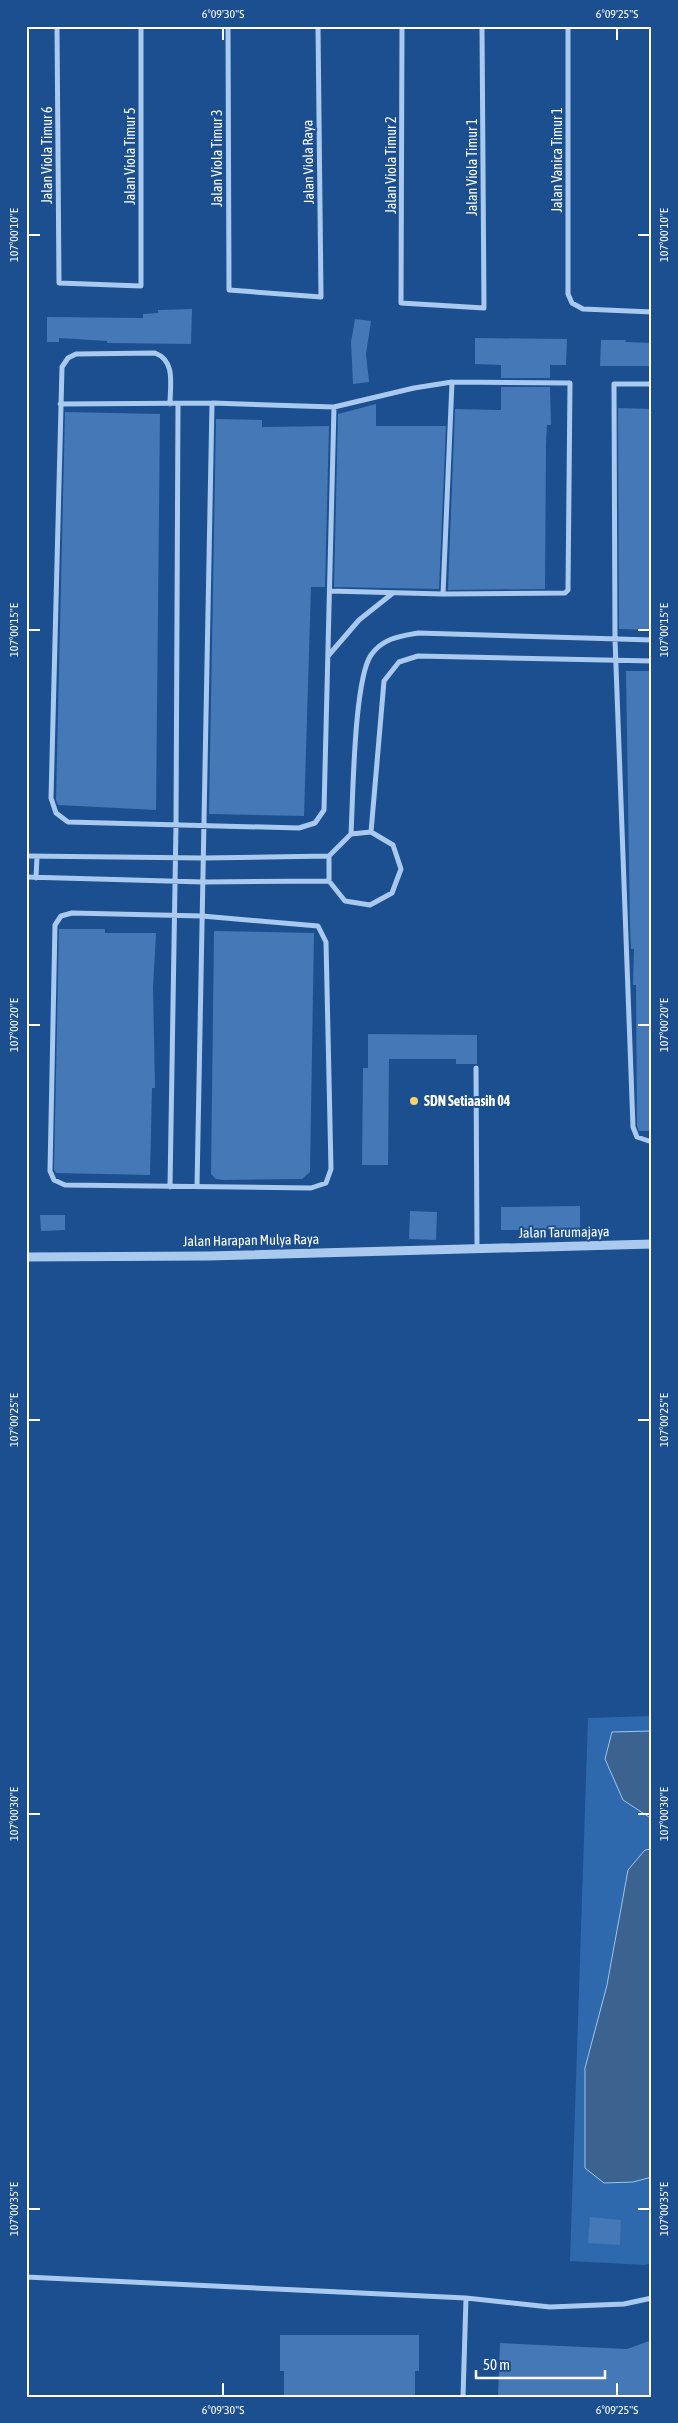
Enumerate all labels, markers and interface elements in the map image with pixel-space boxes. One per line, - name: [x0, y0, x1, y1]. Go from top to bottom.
- text: 6°09'30"S: [202, 7, 244, 21]
- text: 6°09'25"S: [596, 7, 638, 21]
- street label: Jalan Viola Timur 6: [39, 106, 55, 204]
- street label: Jalan Viola Timur 5: [122, 107, 138, 205]
- street label: Jalan Vanica Timur 1: [549, 107, 565, 213]
- street label: Jalan Viola Timur 3: [209, 109, 225, 207]
- street label: Jalan Viola Timur 2: [383, 116, 399, 214]
- street label: Jalan Viola Timur 1: [464, 118, 480, 216]
- street label: Jalan Viola Raya: [299, 120, 317, 204]
- text: 107°00'10"E: [7, 208, 21, 262]
- text: 107°00'10"E: [657, 208, 671, 262]
- text: 107°00'15"E: [7, 603, 21, 657]
- text: 107°00'15"E: [657, 603, 671, 657]
- text: 107°00'20"E: [7, 998, 21, 1052]
- text: 107°00'20"E: [657, 998, 671, 1052]
- place label: SDN Setiaasih 04: [424, 1093, 511, 1109]
- marker: SDN Setiaasih 04: [408, 1095, 420, 1107]
- street label: Jalan Tarumajaya: [518, 1223, 610, 1241]
- street label: Jalan Harapan Mulya Raya: [183, 1231, 319, 1249]
- text: 107°00'25"E: [7, 1393, 21, 1447]
- text: 107°00'25"E: [657, 1393, 671, 1447]
- text: 107°00'30"E: [7, 1787, 21, 1841]
- text: 107°00'30"E: [657, 1787, 671, 1841]
- text: 107°00'35"E: [7, 2182, 21, 2236]
- text: 107°00'35"E: [657, 2182, 671, 2236]
- scale bar: [476, 2348, 604, 2380]
- text: 50 m: [483, 2356, 510, 2373]
- text: 6°09'30"S: [202, 2403, 244, 2417]
- text: 6°09'25"S: [596, 2403, 638, 2417]

